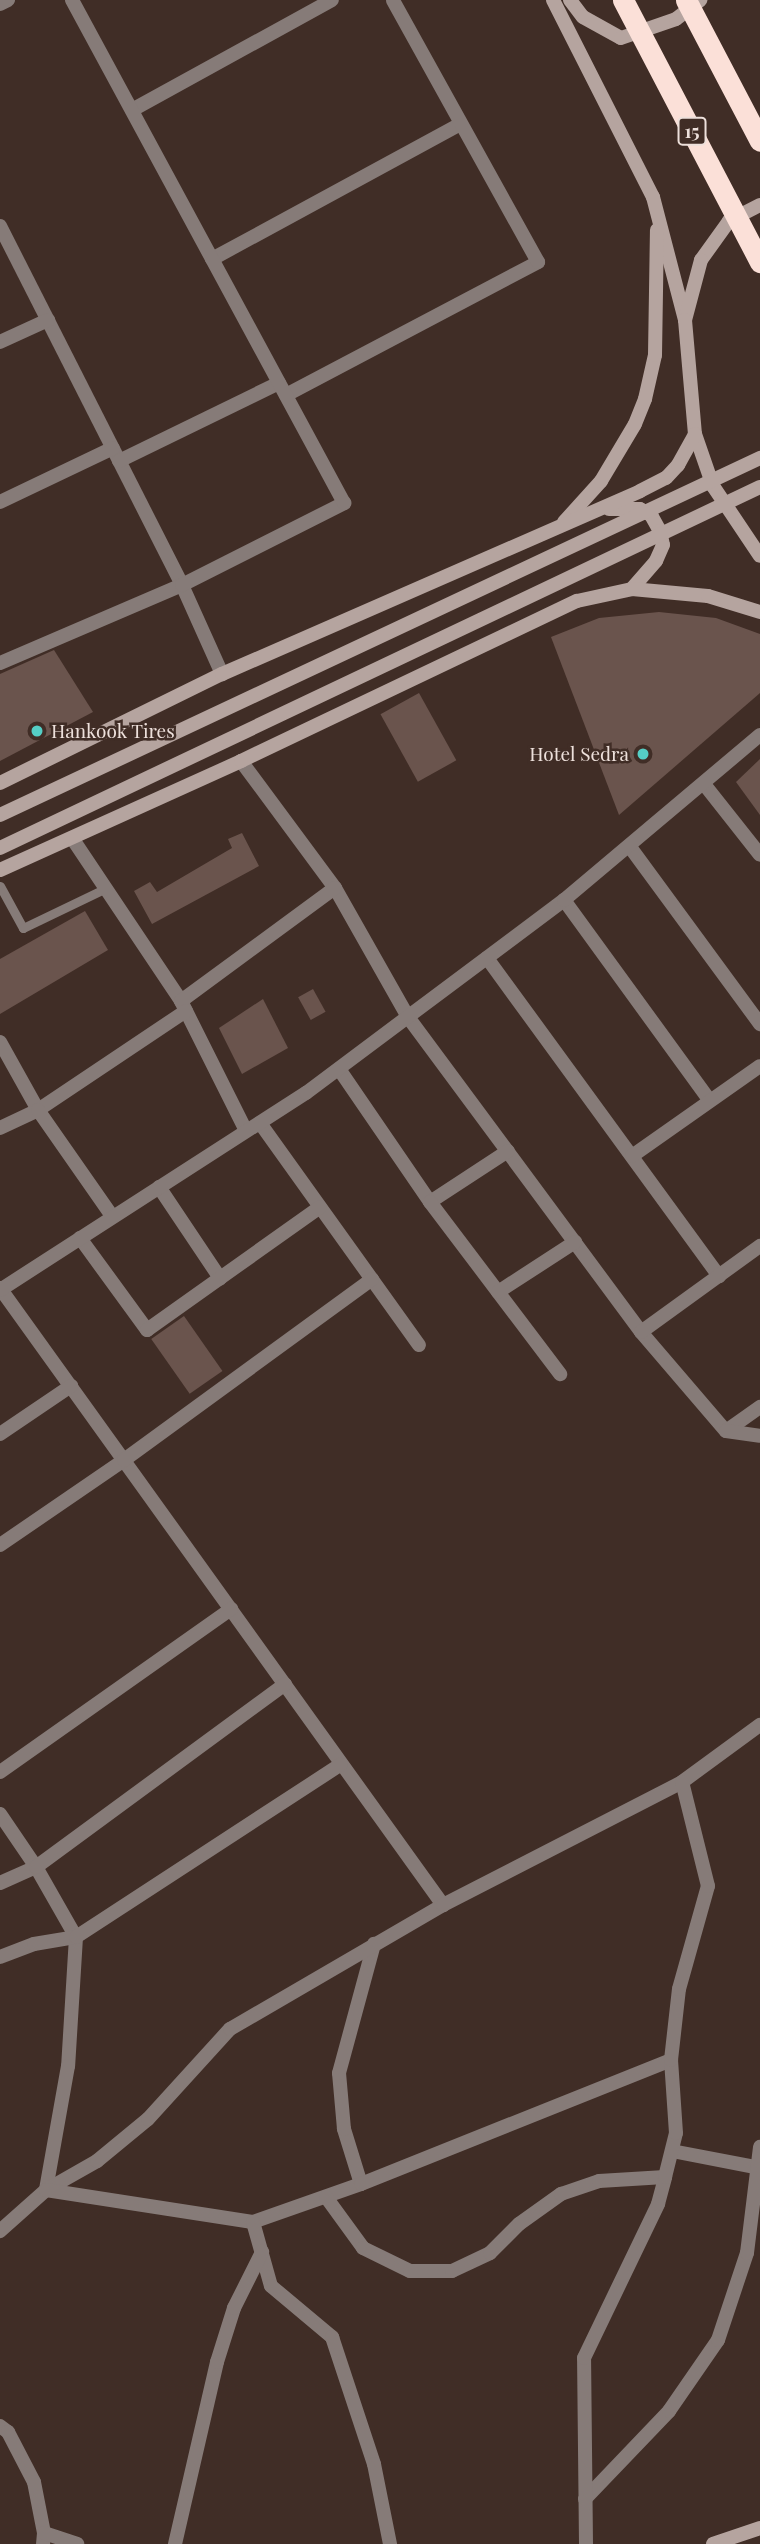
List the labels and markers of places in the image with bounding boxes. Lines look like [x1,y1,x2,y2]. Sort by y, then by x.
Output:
place label: Hankook Tires [51,720,175,742]
marker: Hankook Tires [29,723,45,739]
place label: Hotel Sedra [529,743,629,765]
marker: Hotel Sedra [635,746,651,762]

